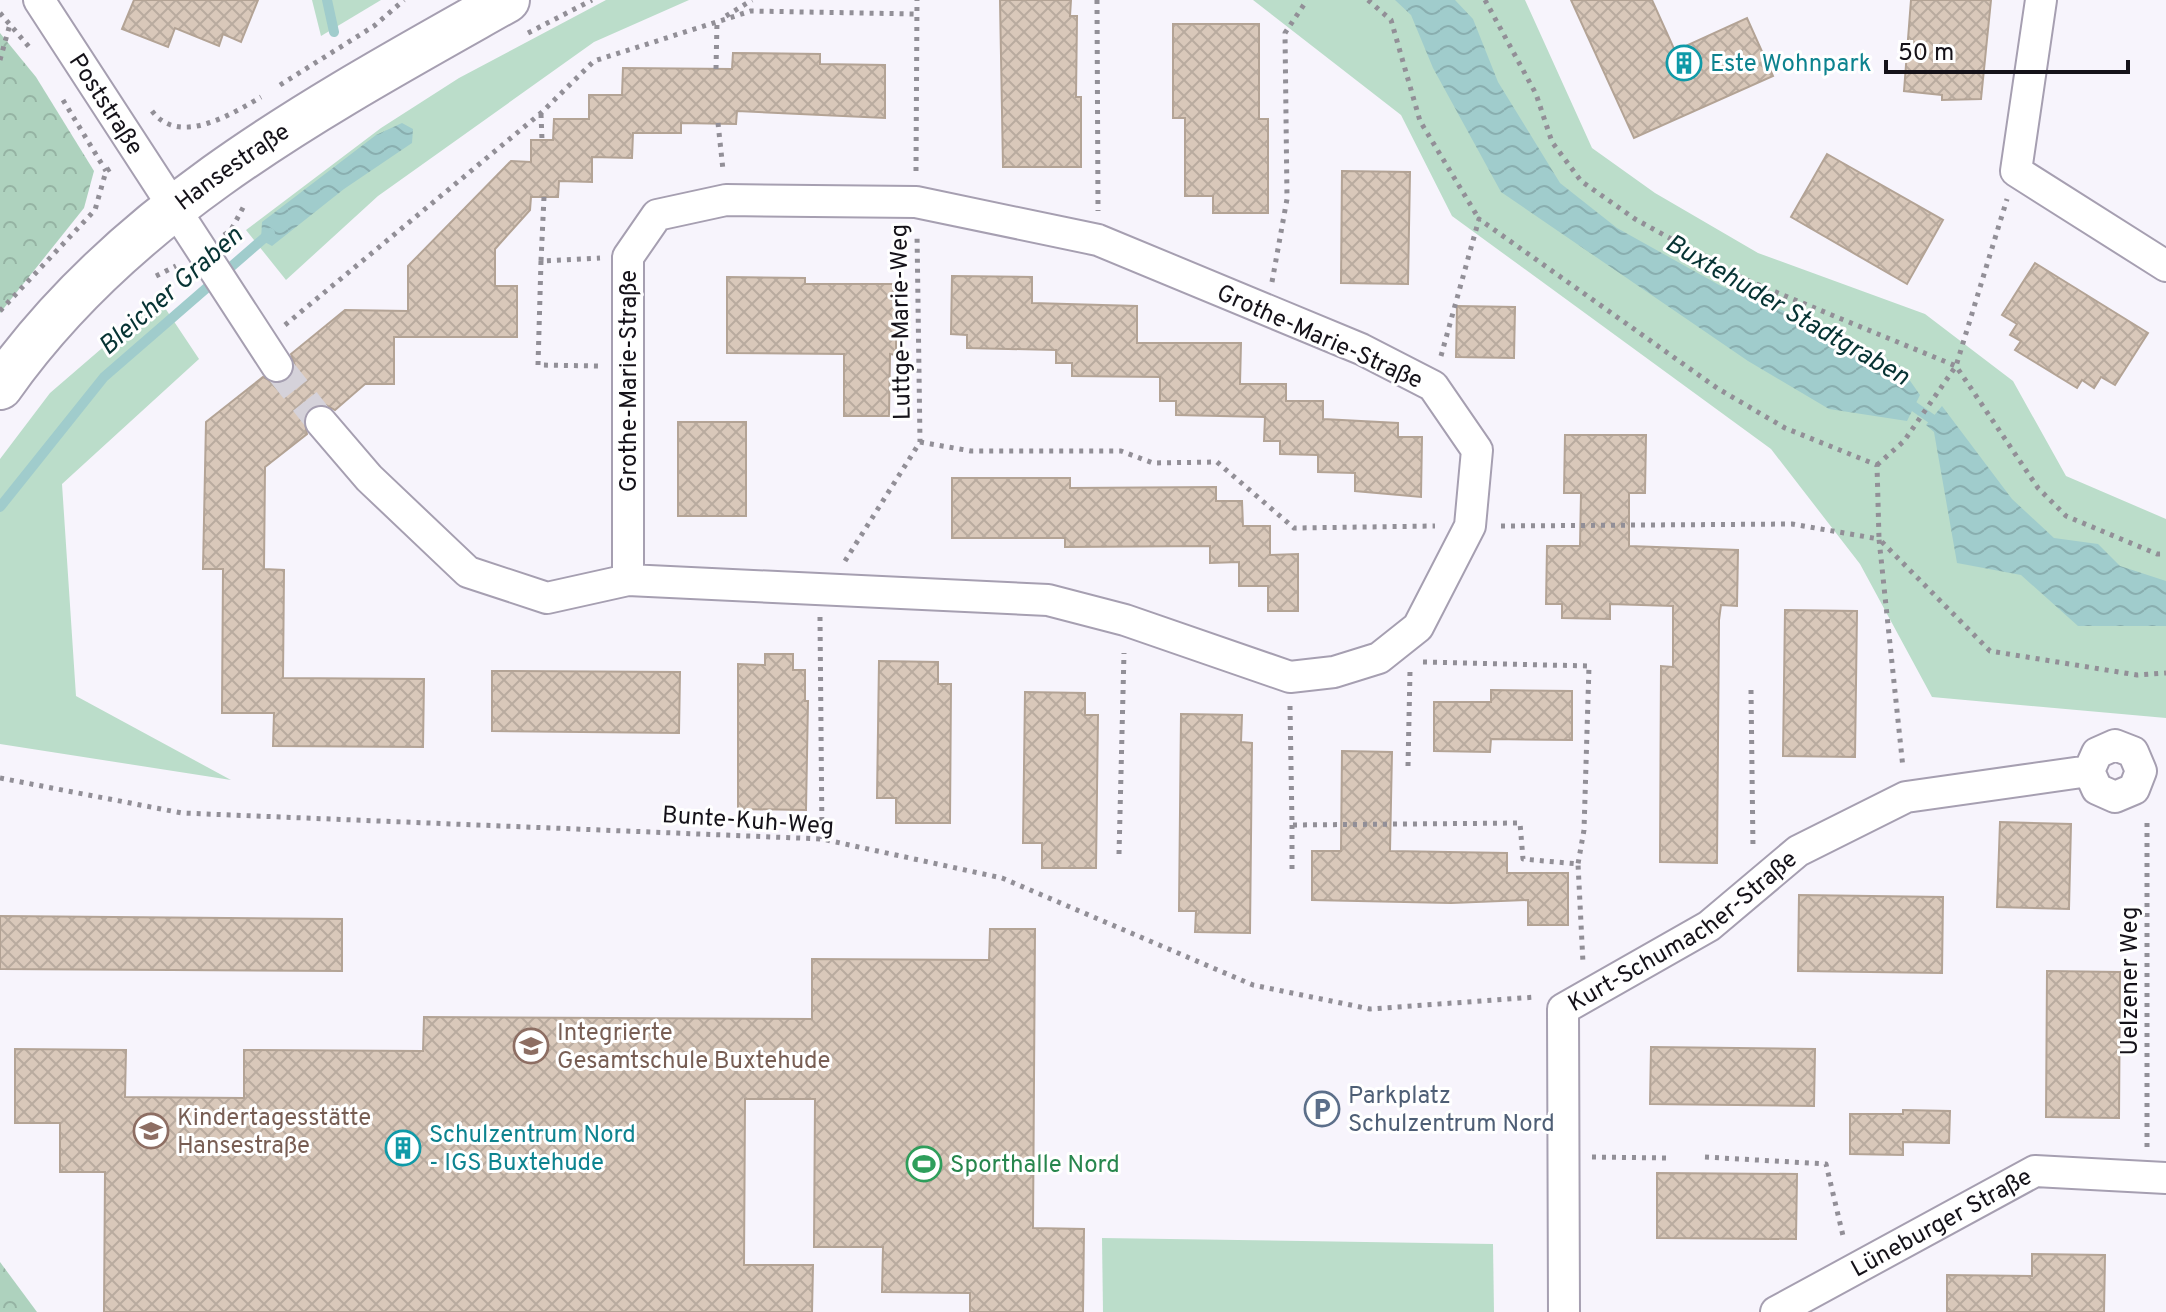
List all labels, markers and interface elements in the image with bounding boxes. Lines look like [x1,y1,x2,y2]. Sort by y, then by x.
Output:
scale bar [1886,24,2128,74]
text: 50 m [1898,39,1954,69]
building icon: Este Wohnpark [1665,44,1703,82]
street label: Poststraße [61,49,149,161]
place label: Este Wohnpark [1710,50,1871,80]
street label: Hansestraße [170,118,296,218]
water label: Bleicher Graben [93,220,251,364]
street label: Luttge-Marie-Weg [885,224,919,420]
water label: Buxtehuder Stadtgraben [1659,228,1915,395]
street label: Grothe-Marie-Straße [615,270,645,492]
street label: Grothe-Marie-Straße [1211,279,1427,397]
street label: Bunte-Kuh-Weg [661,801,835,843]
street label: Kurt-Schumacher-Straße [1563,845,1804,1020]
street label: Uelzener Weg [2116,907,2146,1055]
place label: Integrierte Gesamtschule Buxtehude [557,1019,830,1077]
school or university icon: Integrierte Gesamtschule Buxtehude [512,1027,550,1065]
place label: Parkplatz Schulzentrum Nord [1348,1082,1555,1140]
parking icon: Parkplatz Schulzentrum Nord [1303,1090,1341,1128]
place label: Kindertagesstätte Hansestraße [177,1104,371,1162]
school or university icon: Kindertagesstätte Hansestraße [132,1112,170,1150]
place label: Schulzentrum Nord - IGS Buxtehude [429,1121,636,1179]
building icon: Schulzentrum Nord - IGS Buxtehude [384,1129,422,1167]
sports icon: Sporthalle Nord [905,1145,943,1183]
place label: Sporthalle Nord [950,1151,1120,1181]
street label: Lüneburger Straße [1847,1163,2038,1285]

